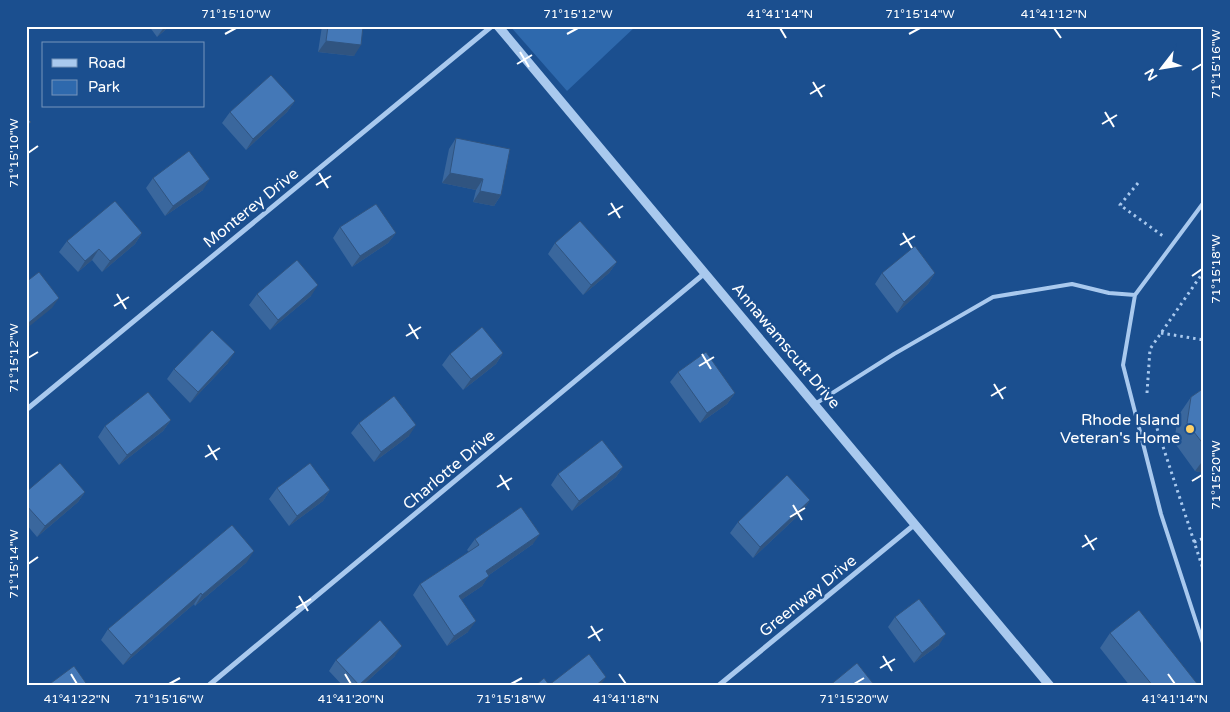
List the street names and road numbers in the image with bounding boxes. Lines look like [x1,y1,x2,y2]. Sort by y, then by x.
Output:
street label: Monterey Drive [199,164,303,252]
street label: Annawamscutt Drive [727,279,845,413]
street label: Charlotte Drive [399,426,499,514]
street label: Greenway Drive [755,551,861,641]

